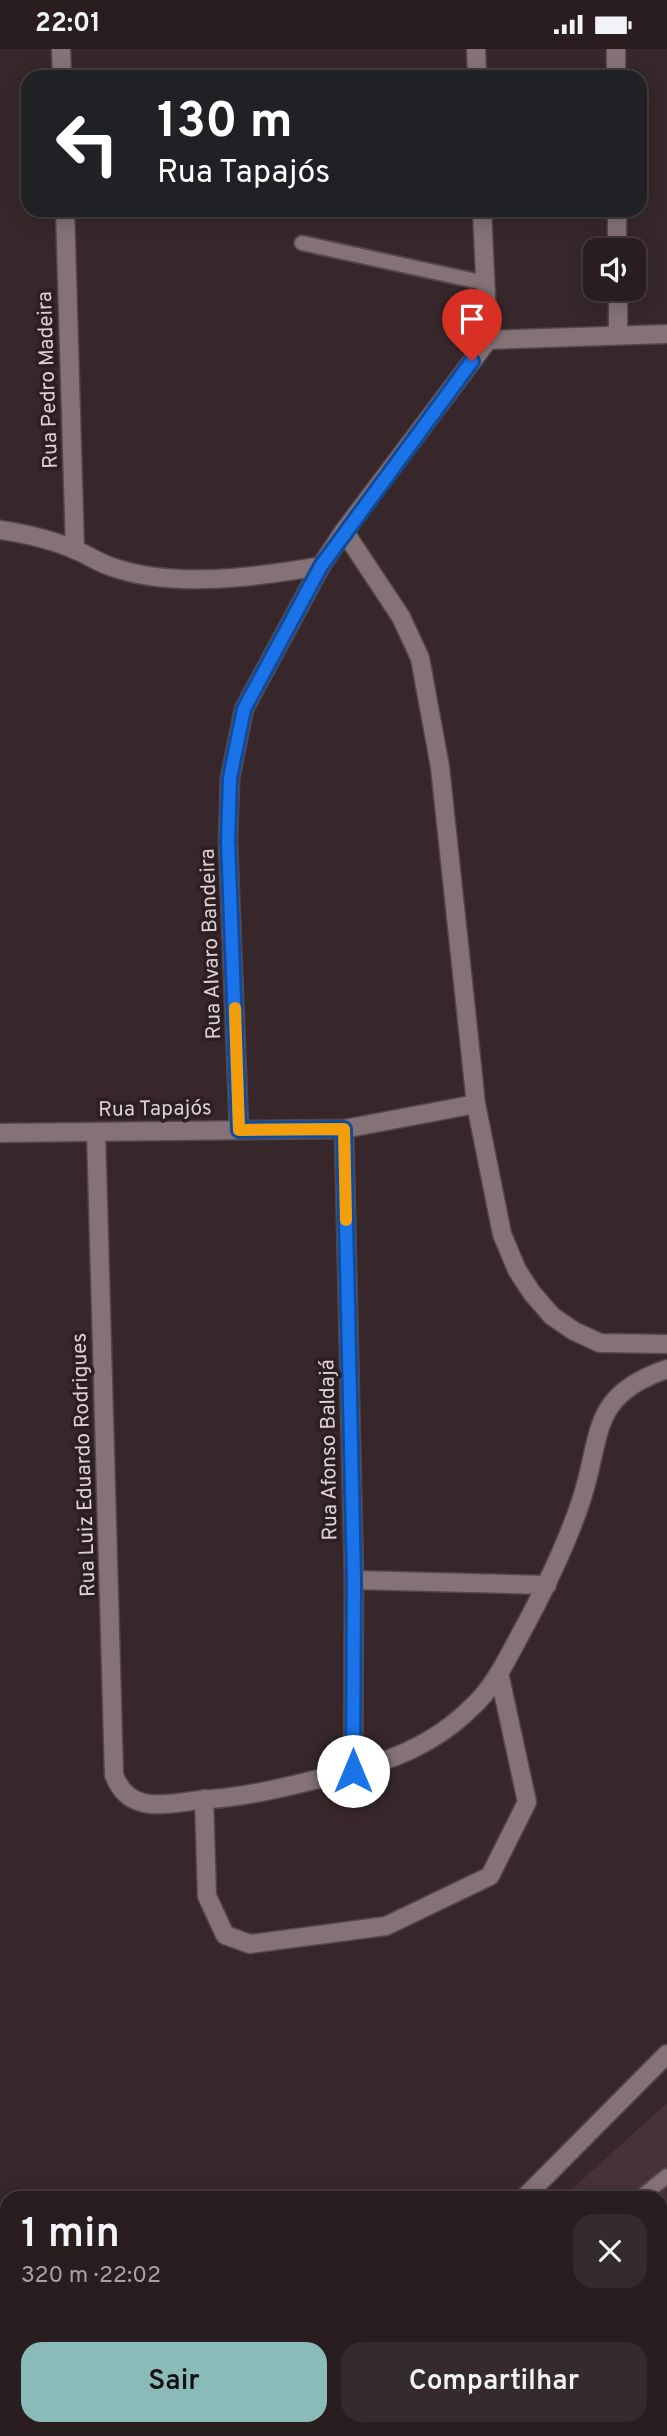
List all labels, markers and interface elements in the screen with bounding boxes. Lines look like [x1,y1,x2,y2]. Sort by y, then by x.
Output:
text: 22:01 [35,8,101,41]
text: 130 m [157,93,293,155]
icon: left [42,98,133,189]
text: Rua Tapajós [157,154,330,194]
map controls [583,238,646,301]
button: sound [583,238,646,301]
pin [442,289,502,361]
street label: Rua Pedro Madeira [32,291,65,469]
icon: arrive [453,300,491,338]
street label: Rua Alvaro Bandeira [195,848,228,1040]
street label: Rua Tapajós [98,1095,212,1124]
street label: Rua Luiz Eduardo Rodrigues [66,1332,103,1597]
street label: Rua Afonso Baldajá [314,1359,345,1541]
position arrow [316,1734,390,1808]
text: 1 min [21,2209,120,2262]
button: close [573,2214,647,2288]
text: 320 m · 22:02 [21,2262,161,2291]
button: Sair [21,2342,327,2422]
button: Compartilhar [341,2342,647,2422]

